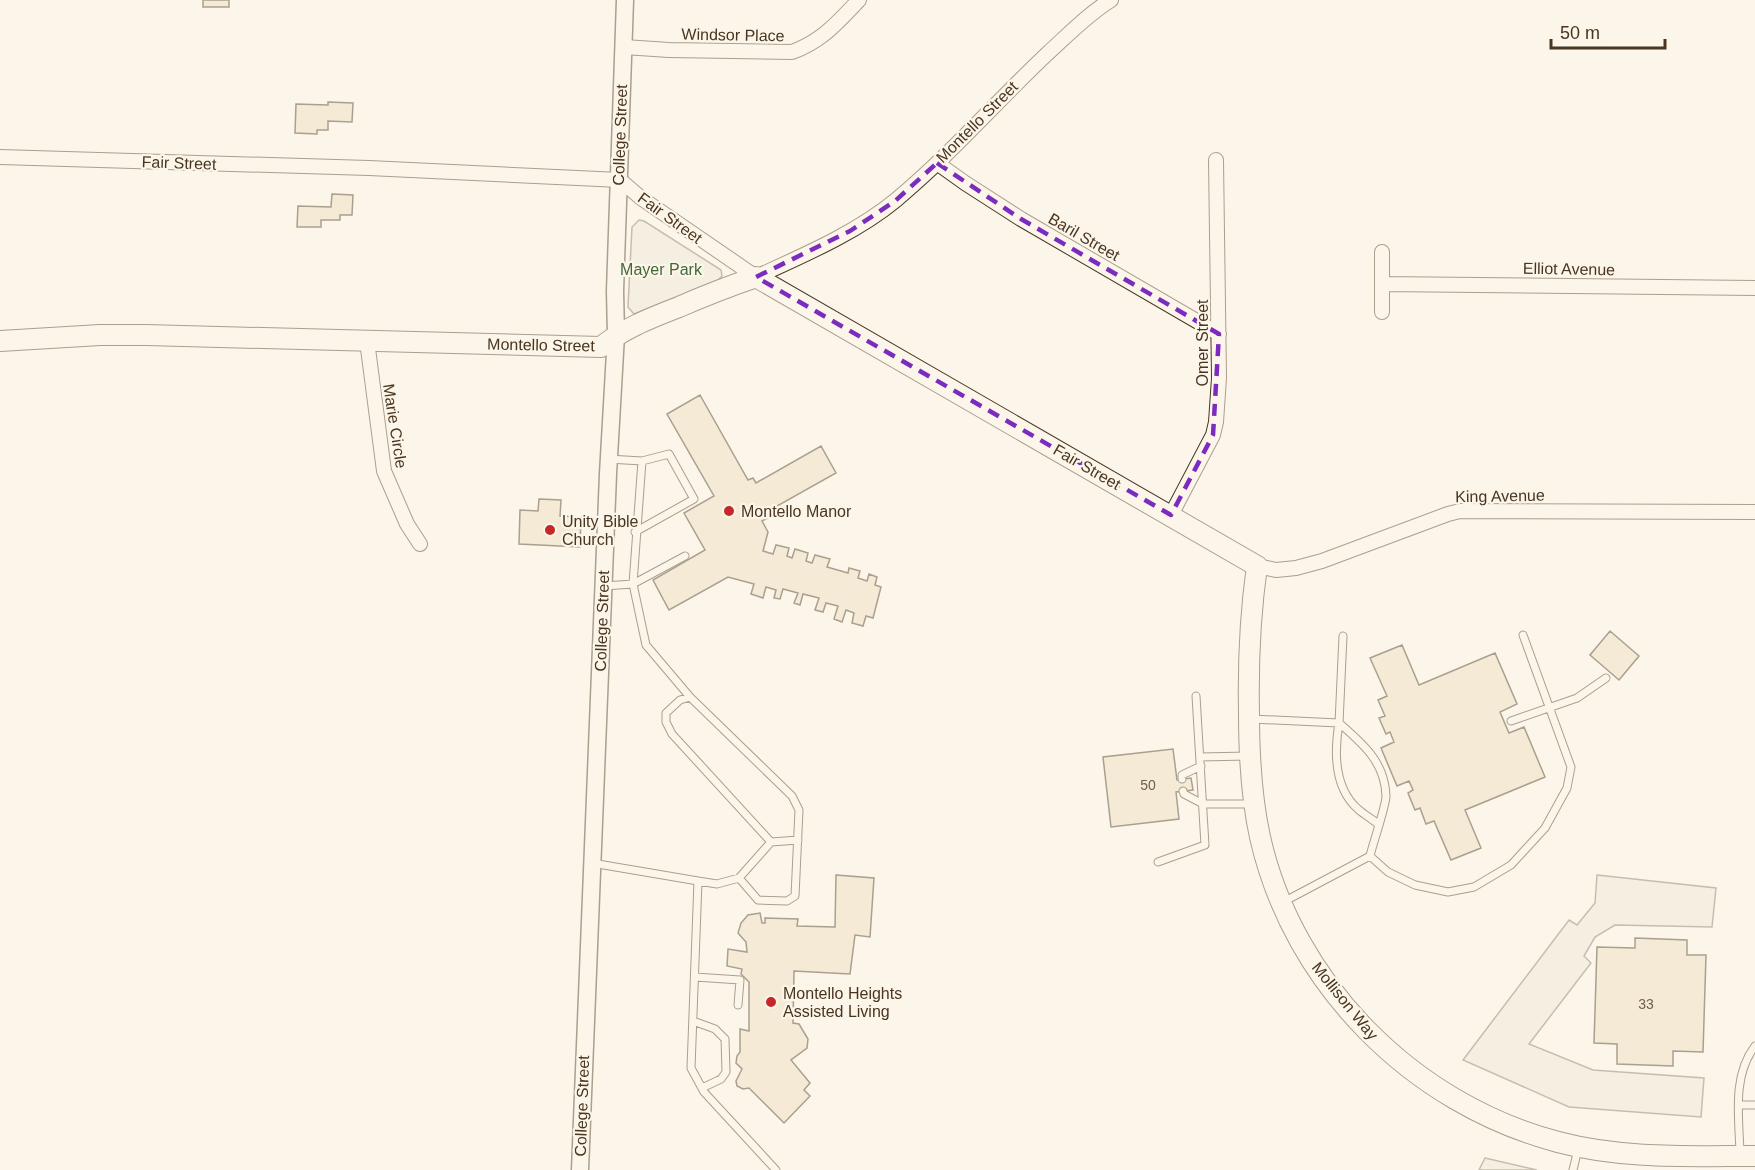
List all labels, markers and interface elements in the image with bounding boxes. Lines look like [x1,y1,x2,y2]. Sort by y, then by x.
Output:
scale bar [1551,12,1665,50]
text: 50 m [1560,23,1600,43]
street label: Windsor Place [681,26,785,44]
street label: Montello Street [933,78,1021,166]
street label: College Street [610,83,630,186]
street label: Fair Street [141,153,217,173]
street label: Fair Street [635,189,706,247]
street label: Baril Street [1045,210,1123,264]
street label: Elliot Avenue [1523,260,1615,278]
park label: Mayer Park [620,261,703,278]
street label: Omer Street [1194,299,1211,387]
street label: Montello Street [487,336,595,354]
street label: Marie Circle [380,383,410,470]
street label: Fair Street [1050,441,1124,493]
street label: King Avenue [1455,487,1545,505]
place label: Montello Manor [741,503,852,520]
marker: Montello Manor [722,504,736,518]
place label: Unity Bible Church [562,513,639,548]
marker: Unity Bible Church [543,523,557,537]
street label: College Street [592,569,612,672]
house number: 50 [1140,777,1156,793]
street label: Mollison Way [1309,959,1381,1043]
place label: Montello Heights Assisted Living [783,985,902,1020]
marker: Montello Heights Assisted Living [764,995,778,1009]
house number: 33 [1638,996,1654,1012]
street label: College Street [572,1054,592,1157]

